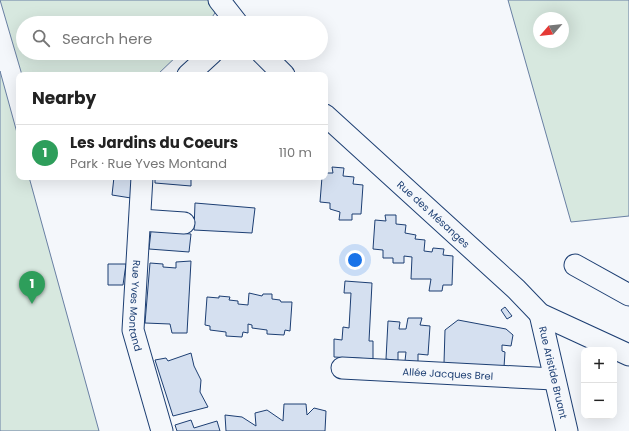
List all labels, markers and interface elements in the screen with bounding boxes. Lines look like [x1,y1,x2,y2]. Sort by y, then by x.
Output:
north arrow [533,12,569,48]
search box [16,16,328,60]
icon: search [30,27,52,49]
text: Search here [62,28,152,49]
text: Nearby [32,86,96,110]
text: Les Jardins du Coeurs [70,132,238,153]
text: 1 [43,143,47,162]
text: 110 m [279,143,312,162]
text: Park · Rue Yves Montand [70,154,227,173]
street label: Rue des Mésanges [394,177,473,251]
your location [345,250,365,270]
street label: Rue Yves Montand [125,259,146,353]
pin: 1 [19,271,45,304]
street label: Rue Aristide Bruant [535,325,571,421]
map controls [581,347,617,419]
button: + [581,347,617,383]
street label: Allée Jacques Brel [402,364,494,384]
button: − [581,383,617,419]

